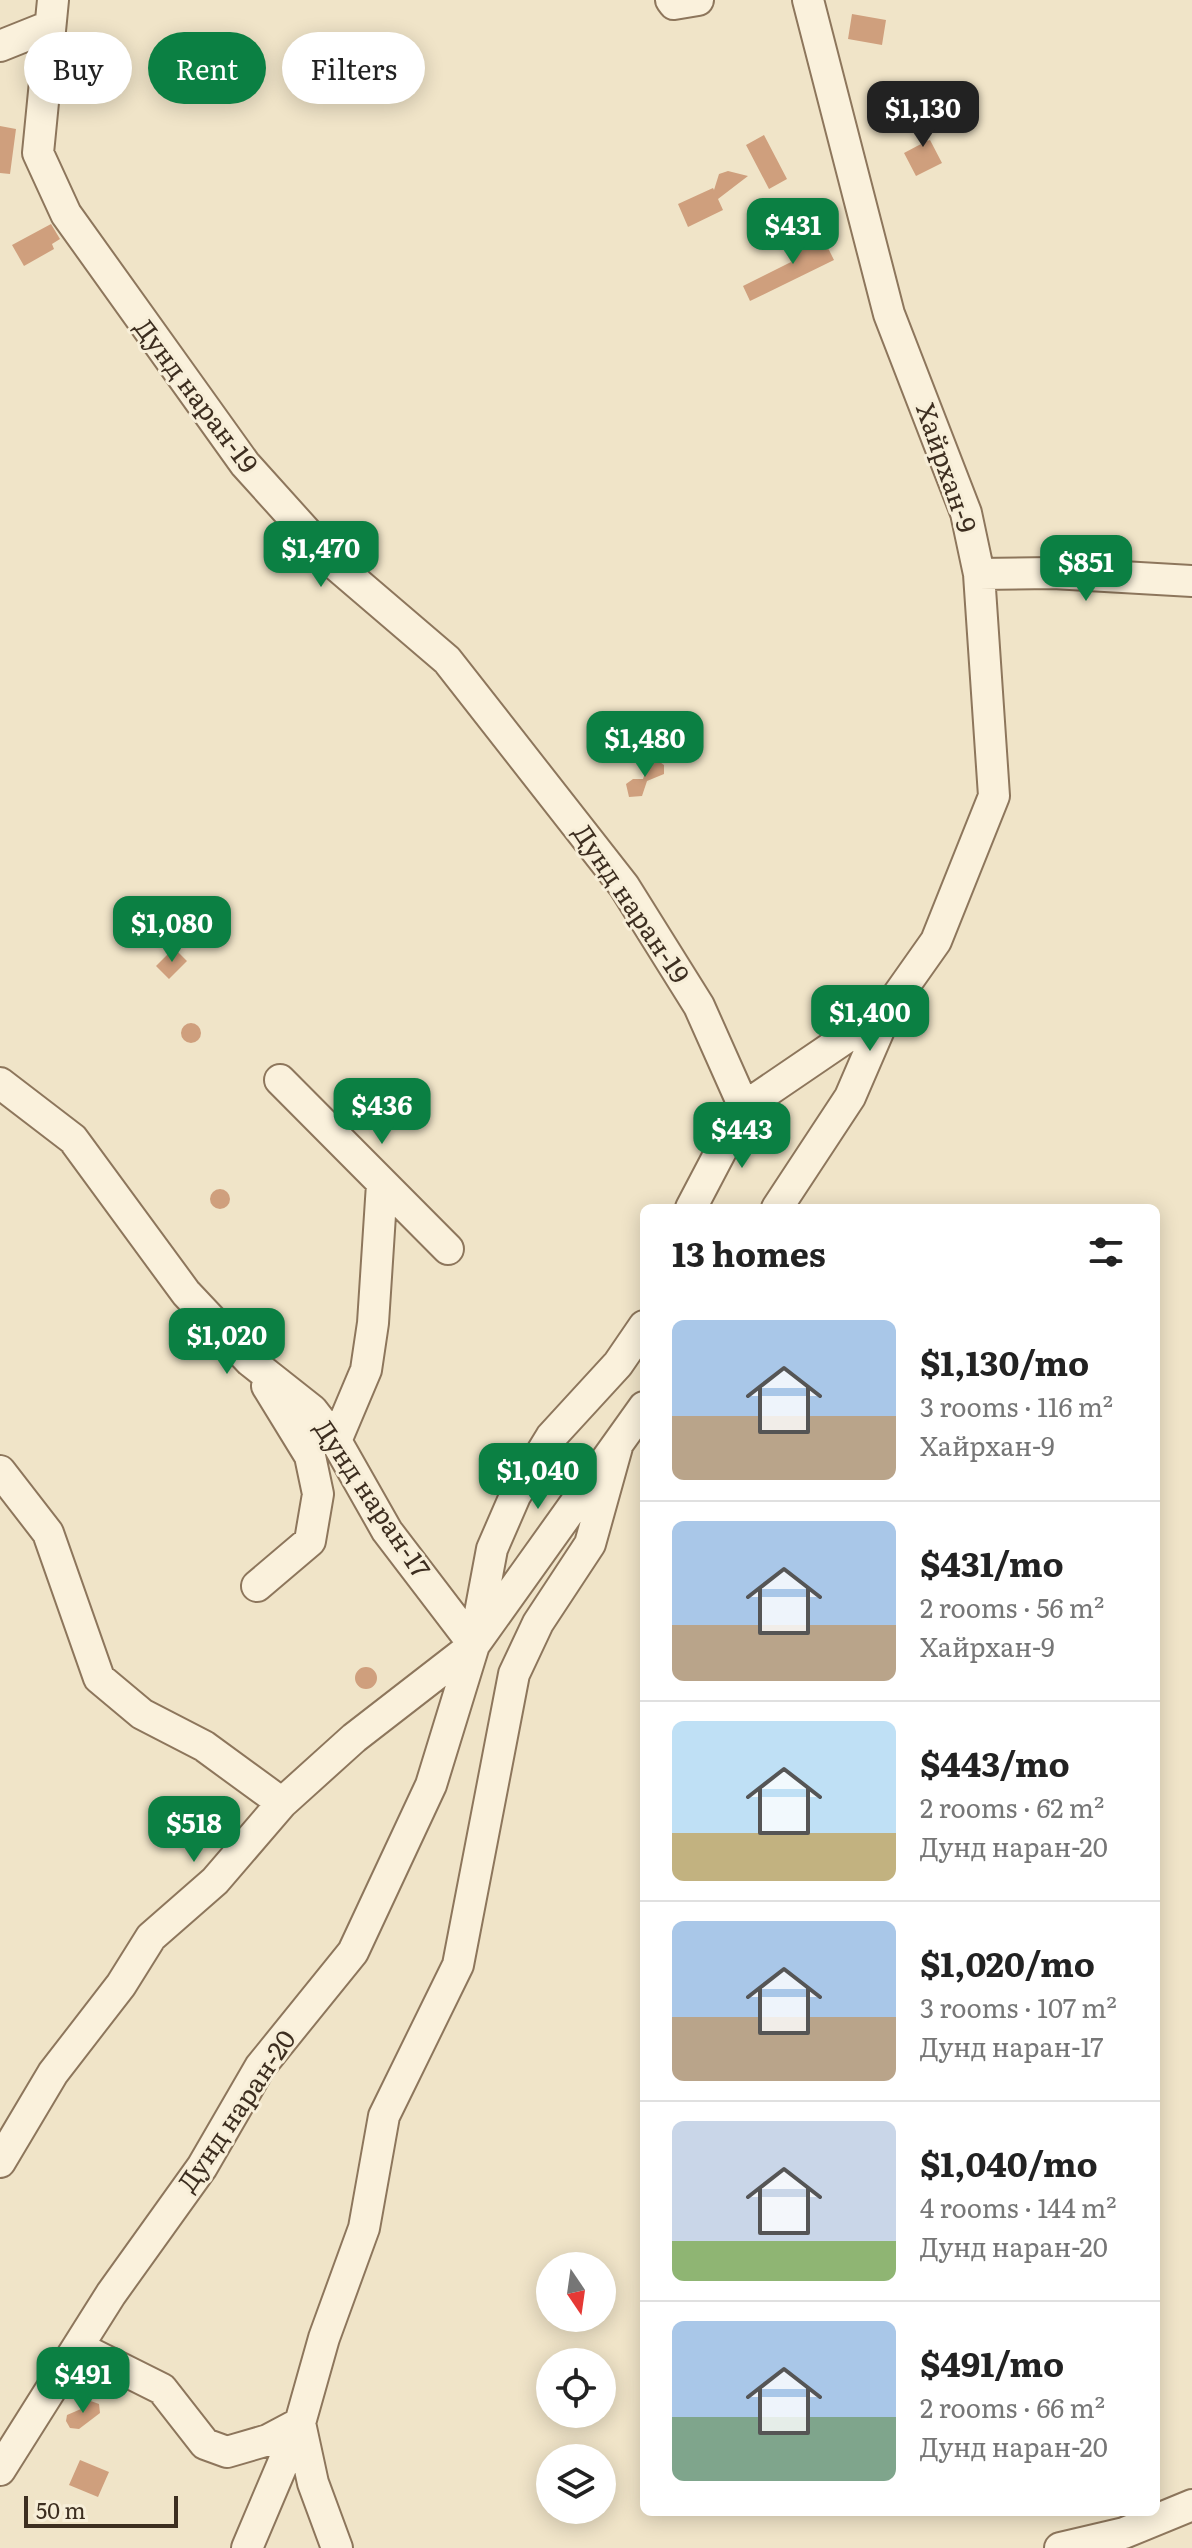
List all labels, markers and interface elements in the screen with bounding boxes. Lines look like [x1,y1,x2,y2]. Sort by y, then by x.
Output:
chip: Buy [24,32,132,104]
chip: Rent [148,32,266,104]
chip: Filters [282,32,425,104]
pin: $1,130 [858,81,988,149]
text: $1,130 [885,87,961,126]
pin: $431 [746,198,840,266]
text: $431 [765,204,821,243]
street label: Дунд наран-19 [127,309,269,480]
street label: Хайрхан-9 [908,397,989,537]
pin: $1,470 [256,521,386,589]
text: $1,470 [282,527,360,566]
pin: $851 [1039,535,1133,603]
text: $851 [1058,541,1114,580]
pin: $1,480 [580,711,710,779]
text: $1,480 [605,717,685,756]
street label: Дунд наран-19 [565,815,701,990]
pin: $1,080 [107,896,237,964]
text: $1,080 [131,902,213,941]
pin: $1,400 [805,985,935,1053]
text: $1,400 [829,991,911,1030]
pin: $436 [335,1078,429,1146]
text: $436 [352,1084,412,1123]
pin: $443 [695,1102,789,1170]
text: $443 [711,1108,773,1147]
text: 13 homes [672,1227,826,1277]
icon: filters [1084,1230,1128,1274]
pin: $1,020 [162,1308,292,1376]
text: $1,020 [187,1314,267,1353]
text: $1,130/mo [920,1336,1089,1386]
icon: home [736,1352,832,1448]
text: 3 rooms · 116 m² [920,1386,1113,1425]
street label: Дунд наран-17 [307,1411,442,1585]
text: Хайрхан-9 [920,1425,1055,1464]
pin: $1,040 [473,1443,603,1511]
text: $1,040 [497,1449,579,1488]
text: $431/mo [920,1537,1064,1587]
icon: home [736,1553,832,1649]
text: 2 rooms · 56 m² [920,1587,1104,1626]
text: Хайрхан-9 [920,1626,1055,1665]
text: $443/mo [920,1737,1070,1787]
icon: home [736,1753,832,1849]
text: 2 rooms · 62 m² [920,1787,1104,1826]
pin: $518 [147,1796,241,1864]
text: $518 [166,1802,222,1841]
text: Дунд наран-20 [920,1826,1108,1865]
text: $1,020/mo [920,1937,1095,1987]
icon: home [736,1953,832,2049]
text: 3 rooms · 107 m² [920,1987,1117,2026]
street label: Дунд наран-20 [166,2021,304,2198]
text: Дунд наран-17 [920,2026,1104,2065]
text: $1,040/mo [920,2137,1098,2187]
icon: home [736,2153,832,2249]
text: 4 rooms · 144 m² [920,2187,1116,2226]
text: Дунд наран-20 [920,2226,1108,2265]
north arrow [536,2252,616,2332]
map controls [536,2252,616,2524]
text: $491/mo [920,2337,1064,2387]
pin: $491 [36,2347,130,2415]
button: locate [536,2348,616,2428]
text: $491 [55,2353,111,2392]
icon: home [736,2353,832,2449]
text: 2 rooms · 66 m² [920,2387,1105,2426]
text: Дунд наран-20 [920,2426,1108,2465]
button: layers [536,2444,616,2524]
scale bar [24,2492,178,2528]
text: 50 m [36,2493,86,2526]

